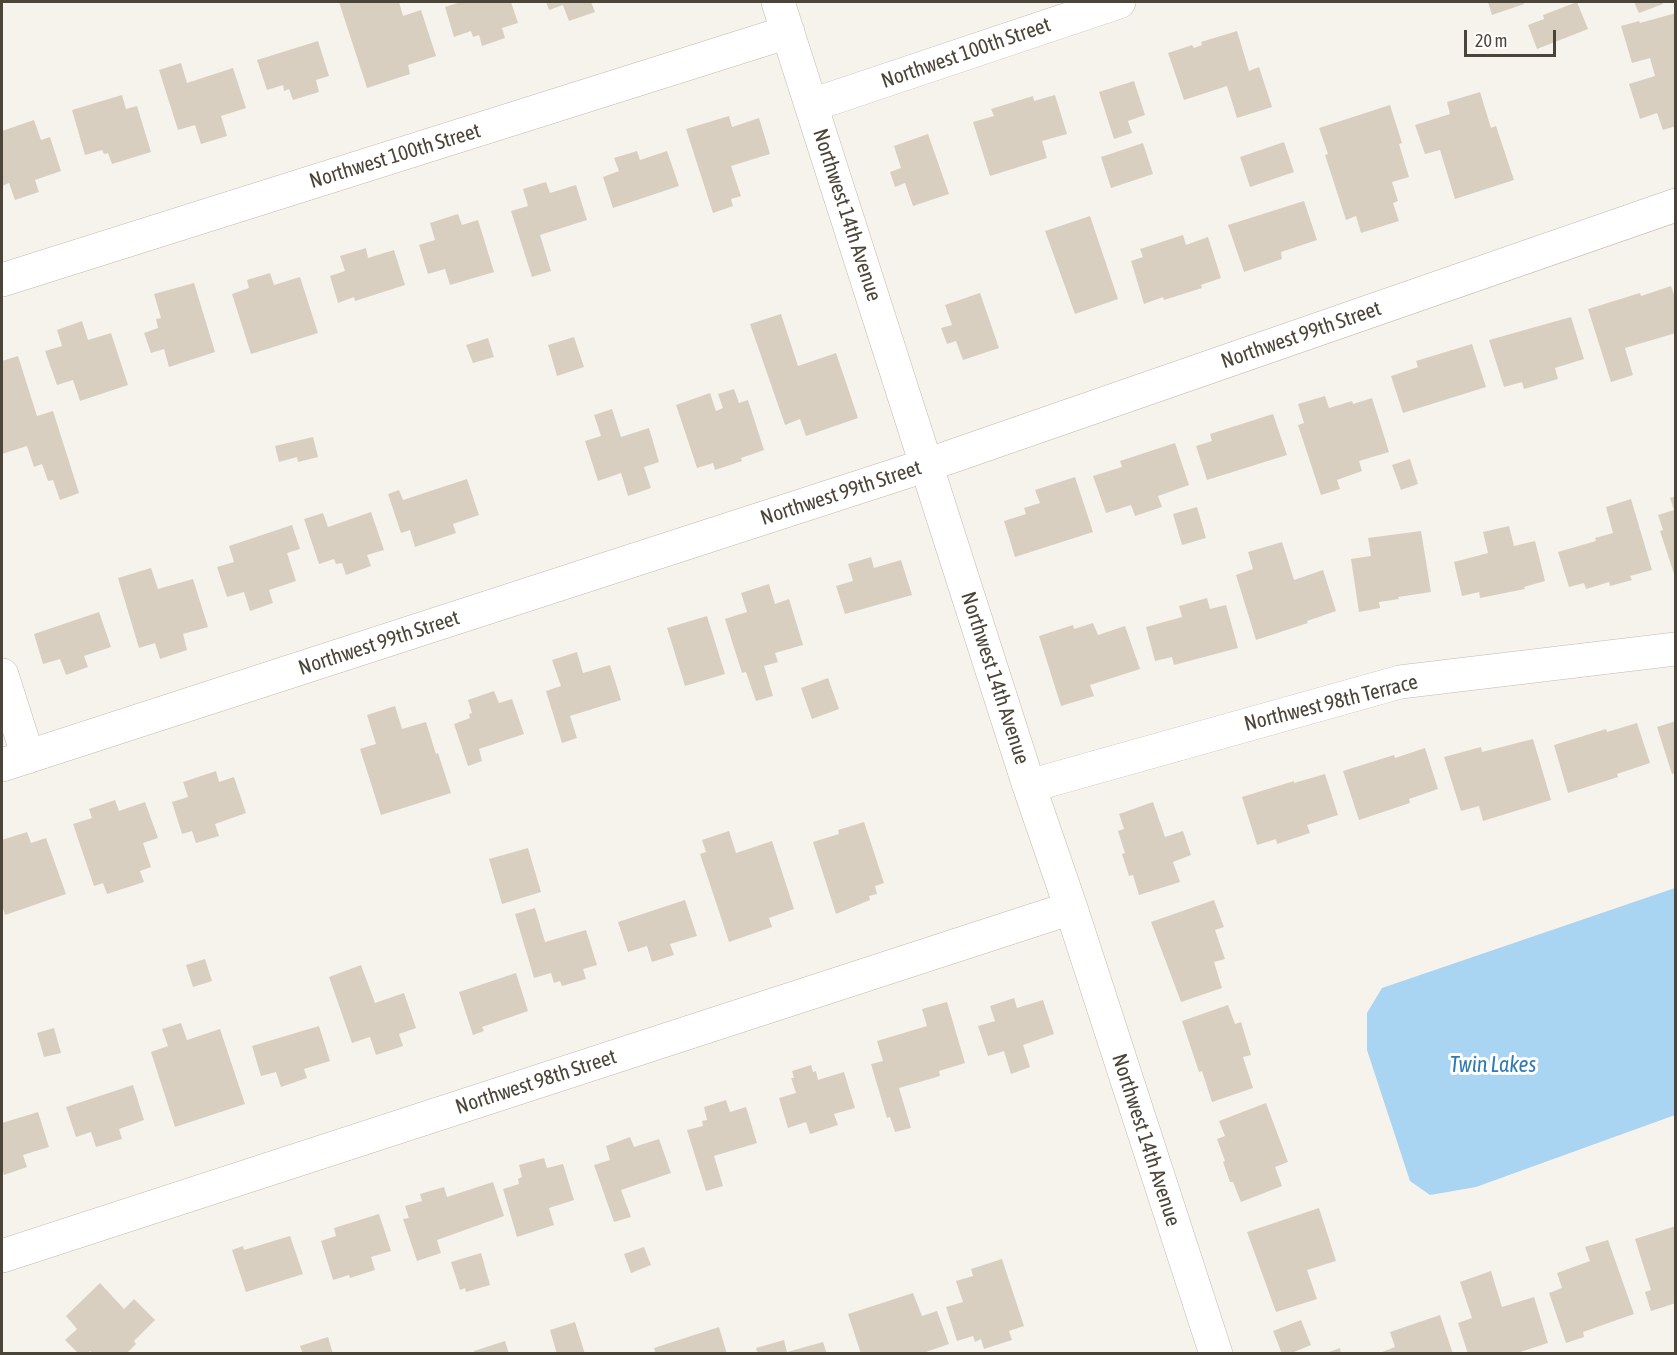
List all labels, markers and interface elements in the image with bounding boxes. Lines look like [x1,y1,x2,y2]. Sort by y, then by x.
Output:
street label: Northwest 100th Street [878,12,1054,94]
scale bar [1467,18,1558,56]
text: 20 m [1475,30,1507,51]
street label: Northwest 100th Street [306,118,484,194]
street label: Northwest 14th Avenue [807,126,887,304]
street label: Northwest 99th Street [1218,296,1384,374]
street label: Northwest 99th Street [757,455,925,531]
street label: Northwest 14th Avenue [955,589,1035,767]
street label: Northwest 99th Street [295,605,463,681]
street label: Northwest 98th Terrace [1242,669,1420,737]
street label: Northwest 98th Street [452,1044,620,1120]
street label: Northwest 14th Avenue [1106,1051,1186,1229]
water label: Twin Lakes [1450,1052,1536,1078]

